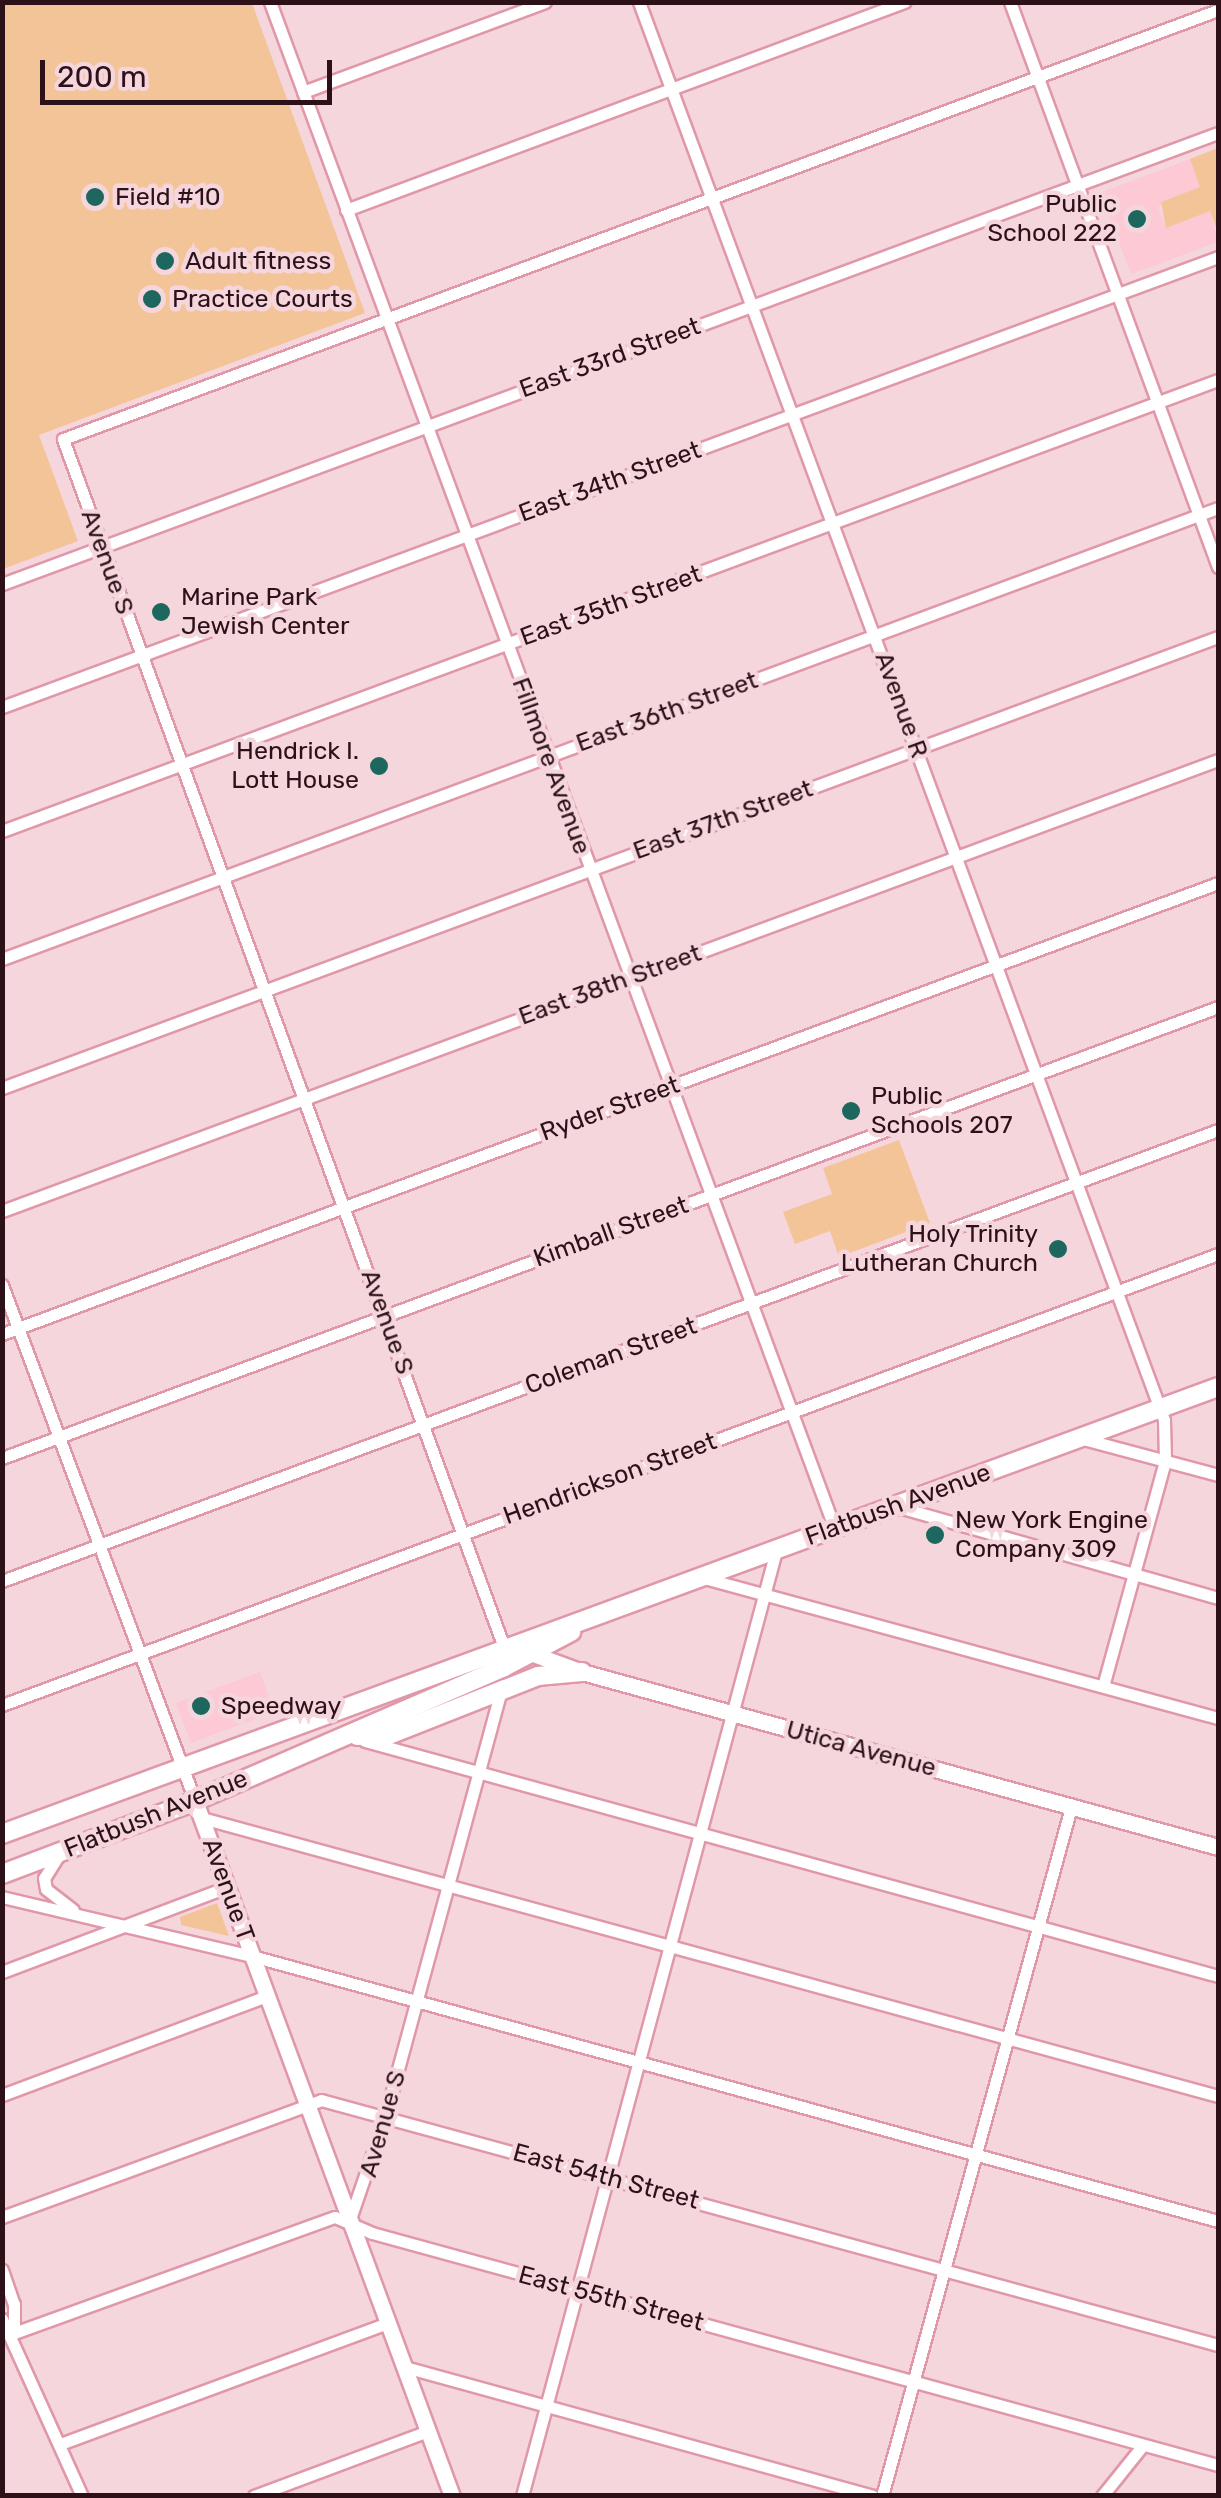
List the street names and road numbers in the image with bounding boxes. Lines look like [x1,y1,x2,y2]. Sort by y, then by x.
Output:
street label: East 33rd Street [516,311,704,405]
street label: East 34th Street [515,435,705,529]
street label: Avenue S [74,506,140,618]
street label: East 35th Street [516,559,706,653]
street label: Avenue R [868,648,934,762]
street label: East 36th Street [572,665,762,759]
street label: Fillmore Avenue [505,673,597,859]
street label: East 37th Street [629,774,817,866]
street label: East 38th Street [515,938,705,1032]
street label: Ryder Street [536,1070,684,1148]
street label: Kimball Street [530,1190,692,1274]
street label: Avenue S [354,1266,420,1378]
street label: Coleman Street [521,1311,701,1401]
street label: Hendrickson Street [499,1427,721,1531]
street label: Flatbush Avenue [801,1457,995,1553]
street label: Utica Avenue [782,1714,940,1784]
street label: Flatbush Avenue [60,1763,252,1865]
street label: Avenue T [195,1834,261,1946]
street label: Avenue S [354,2067,412,2181]
street label: East 54th Street [510,2138,702,2216]
street label: East 55th Street [515,2260,707,2338]

